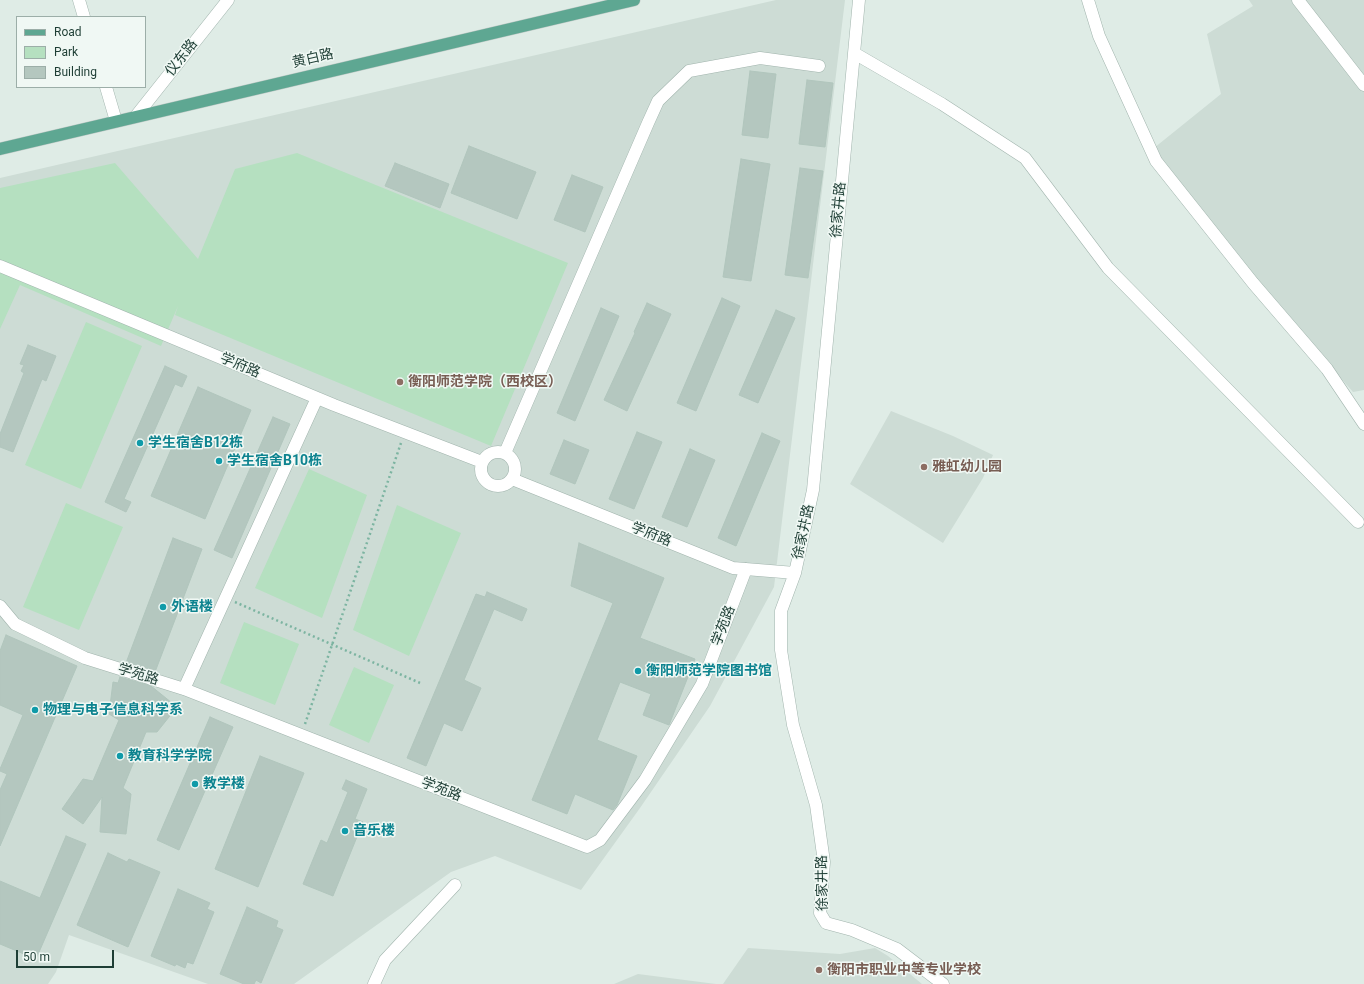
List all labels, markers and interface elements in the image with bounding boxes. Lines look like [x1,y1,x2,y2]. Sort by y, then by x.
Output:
legend [16,16,146,88]
text: Road [54,25,82,39]
street label: 仪东路 [162,36,202,80]
text: Park [54,45,78,59]
street label: 黄白路 [291,46,335,72]
text: Building [54,65,97,79]
street label: 徐家井路 [828,181,850,239]
street label: 学府路 [217,350,263,382]
place label: 衡阳师范学院（西校区） [408,374,562,390]
marker: 衡阳师范学院（西校区） [395,377,405,387]
place label: 学生宿舍B12栋 [148,435,243,451]
marker: 学生宿舍B12栋 [135,438,145,448]
place label: 学生宿舍B10栋 [227,453,322,469]
marker: 学生宿舍B10栋 [214,456,224,466]
place label: 雅虹幼儿园 [932,459,1002,475]
marker: 雅虹幼儿园 [919,462,929,472]
street label: 徐家井路 [790,503,818,561]
street label: 学府路 [628,519,674,551]
place label: 外语楼 [171,599,213,615]
marker: 外语楼 [158,602,168,612]
street label: 学苑路 [709,603,739,649]
street label: 学苑路 [115,661,161,689]
place label: 衡阳师范学院图书馆 [646,663,772,679]
marker: 衡阳师范学院图书馆 [633,666,643,676]
place label: 物理与电子信息科学系 [43,702,183,718]
marker: 物理与电子信息科学系 [30,705,40,715]
place label: 教育科学学院 [128,748,212,764]
marker: 教育科学学院 [115,751,125,761]
street label: 学苑路 [418,775,464,805]
place label: 教学楼 [203,776,245,792]
marker: 教学楼 [190,779,200,789]
place label: 音乐楼 [353,823,395,839]
marker: 音乐楼 [340,826,350,836]
street label: 徐家井路 [814,855,832,911]
scale bar [18,942,116,968]
text: 50 m [23,950,50,964]
place label: 衡阳市职业中等专业学校 [827,962,981,978]
marker: 衡阳市职业中等专业学校 [814,965,824,975]

